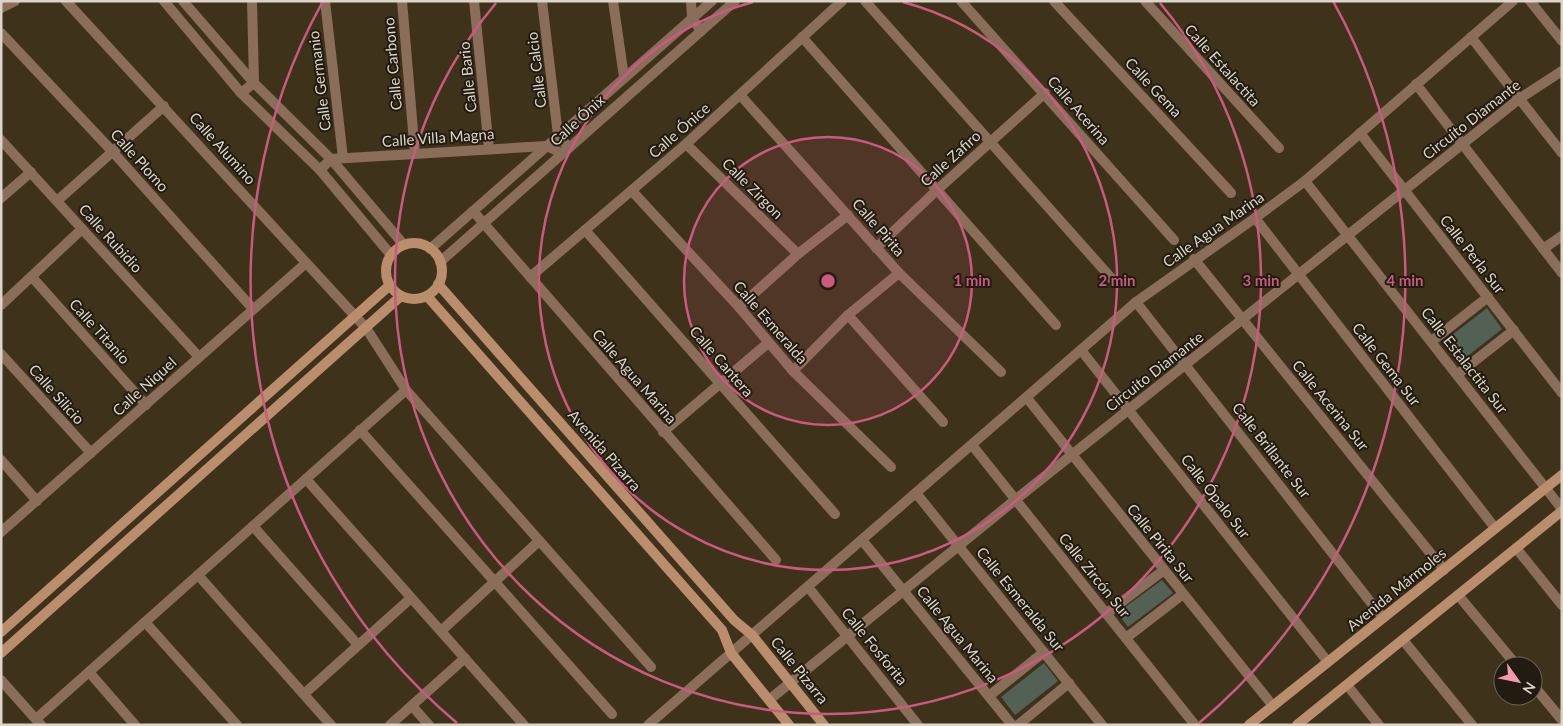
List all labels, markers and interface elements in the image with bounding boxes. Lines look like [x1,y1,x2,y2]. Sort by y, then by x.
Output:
street label: Calle Carbono [379,17,405,111]
street label: Calle Estalactita [1181,20,1265,110]
street label: Calle Germanio [304,30,334,132]
street label: Calle Calcio [522,31,550,109]
street label: Calle Bario [454,41,480,113]
street label: Calle Gema [1122,53,1186,121]
street label: Calle Acerina [1044,72,1114,148]
street label: Circuito Diamante [1418,75,1524,163]
street label: Calle Ónix [546,90,609,149]
street label: Calle Ónice [645,99,713,161]
street label: Calle Alumino [186,108,260,188]
street label: Calle Villa Magna [381,124,495,150]
street label: Calle Plomo [107,125,173,195]
street label: Calle Zafiro [916,126,984,190]
street label: Calle Zirgon [719,154,787,222]
street label: Calle Agua Marina [1159,187,1267,271]
street label: Calle Pirita [849,194,909,260]
street label: Calle Rubidio [75,200,147,276]
street label: Calle Perla Sur [1437,211,1510,297]
text: 1 min [953,271,991,289]
text: 2 min [1098,271,1136,289]
text: 3 min [1242,271,1280,289]
text: 4 min [1386,271,1424,289]
centre of rings [819,272,837,290]
street label: Calle Esmeralda [730,277,812,367]
street label: Calle Titanio [66,295,134,367]
street label: Calle Estalactita Sur [1418,303,1512,417]
street label: Calle Gema Sur [1349,319,1425,410]
street label: Calle Cantera [686,322,758,400]
street label: Calle Agua Marina [589,325,681,427]
street label: Circuito Diamante [1101,327,1207,415]
street label: Calle Niquel [108,353,180,419]
street label: Calle Acerina Sur [1289,356,1373,454]
street label: Calle Silicio [25,360,89,428]
street label: Calle Brillante Sur [1229,399,1315,502]
street label: Avenida Pizarra [565,406,645,494]
street label: Calle Ópalo Sur [1178,450,1255,542]
street label: Calle Pirita Sur [1124,500,1199,587]
street label: Calle Zircón Sur [1055,529,1135,621]
street label: Calle Esmeralda Sur [973,543,1069,655]
street label: Avenida Mármoles [1343,544,1449,634]
street label: Calle Agua Marina [913,582,1003,686]
street label: Calle Fosforita [838,604,912,688]
street label: Calle Pizarra [767,633,833,707]
north arrow [1493,656,1543,706]
text: N [1519,679,1539,698]

